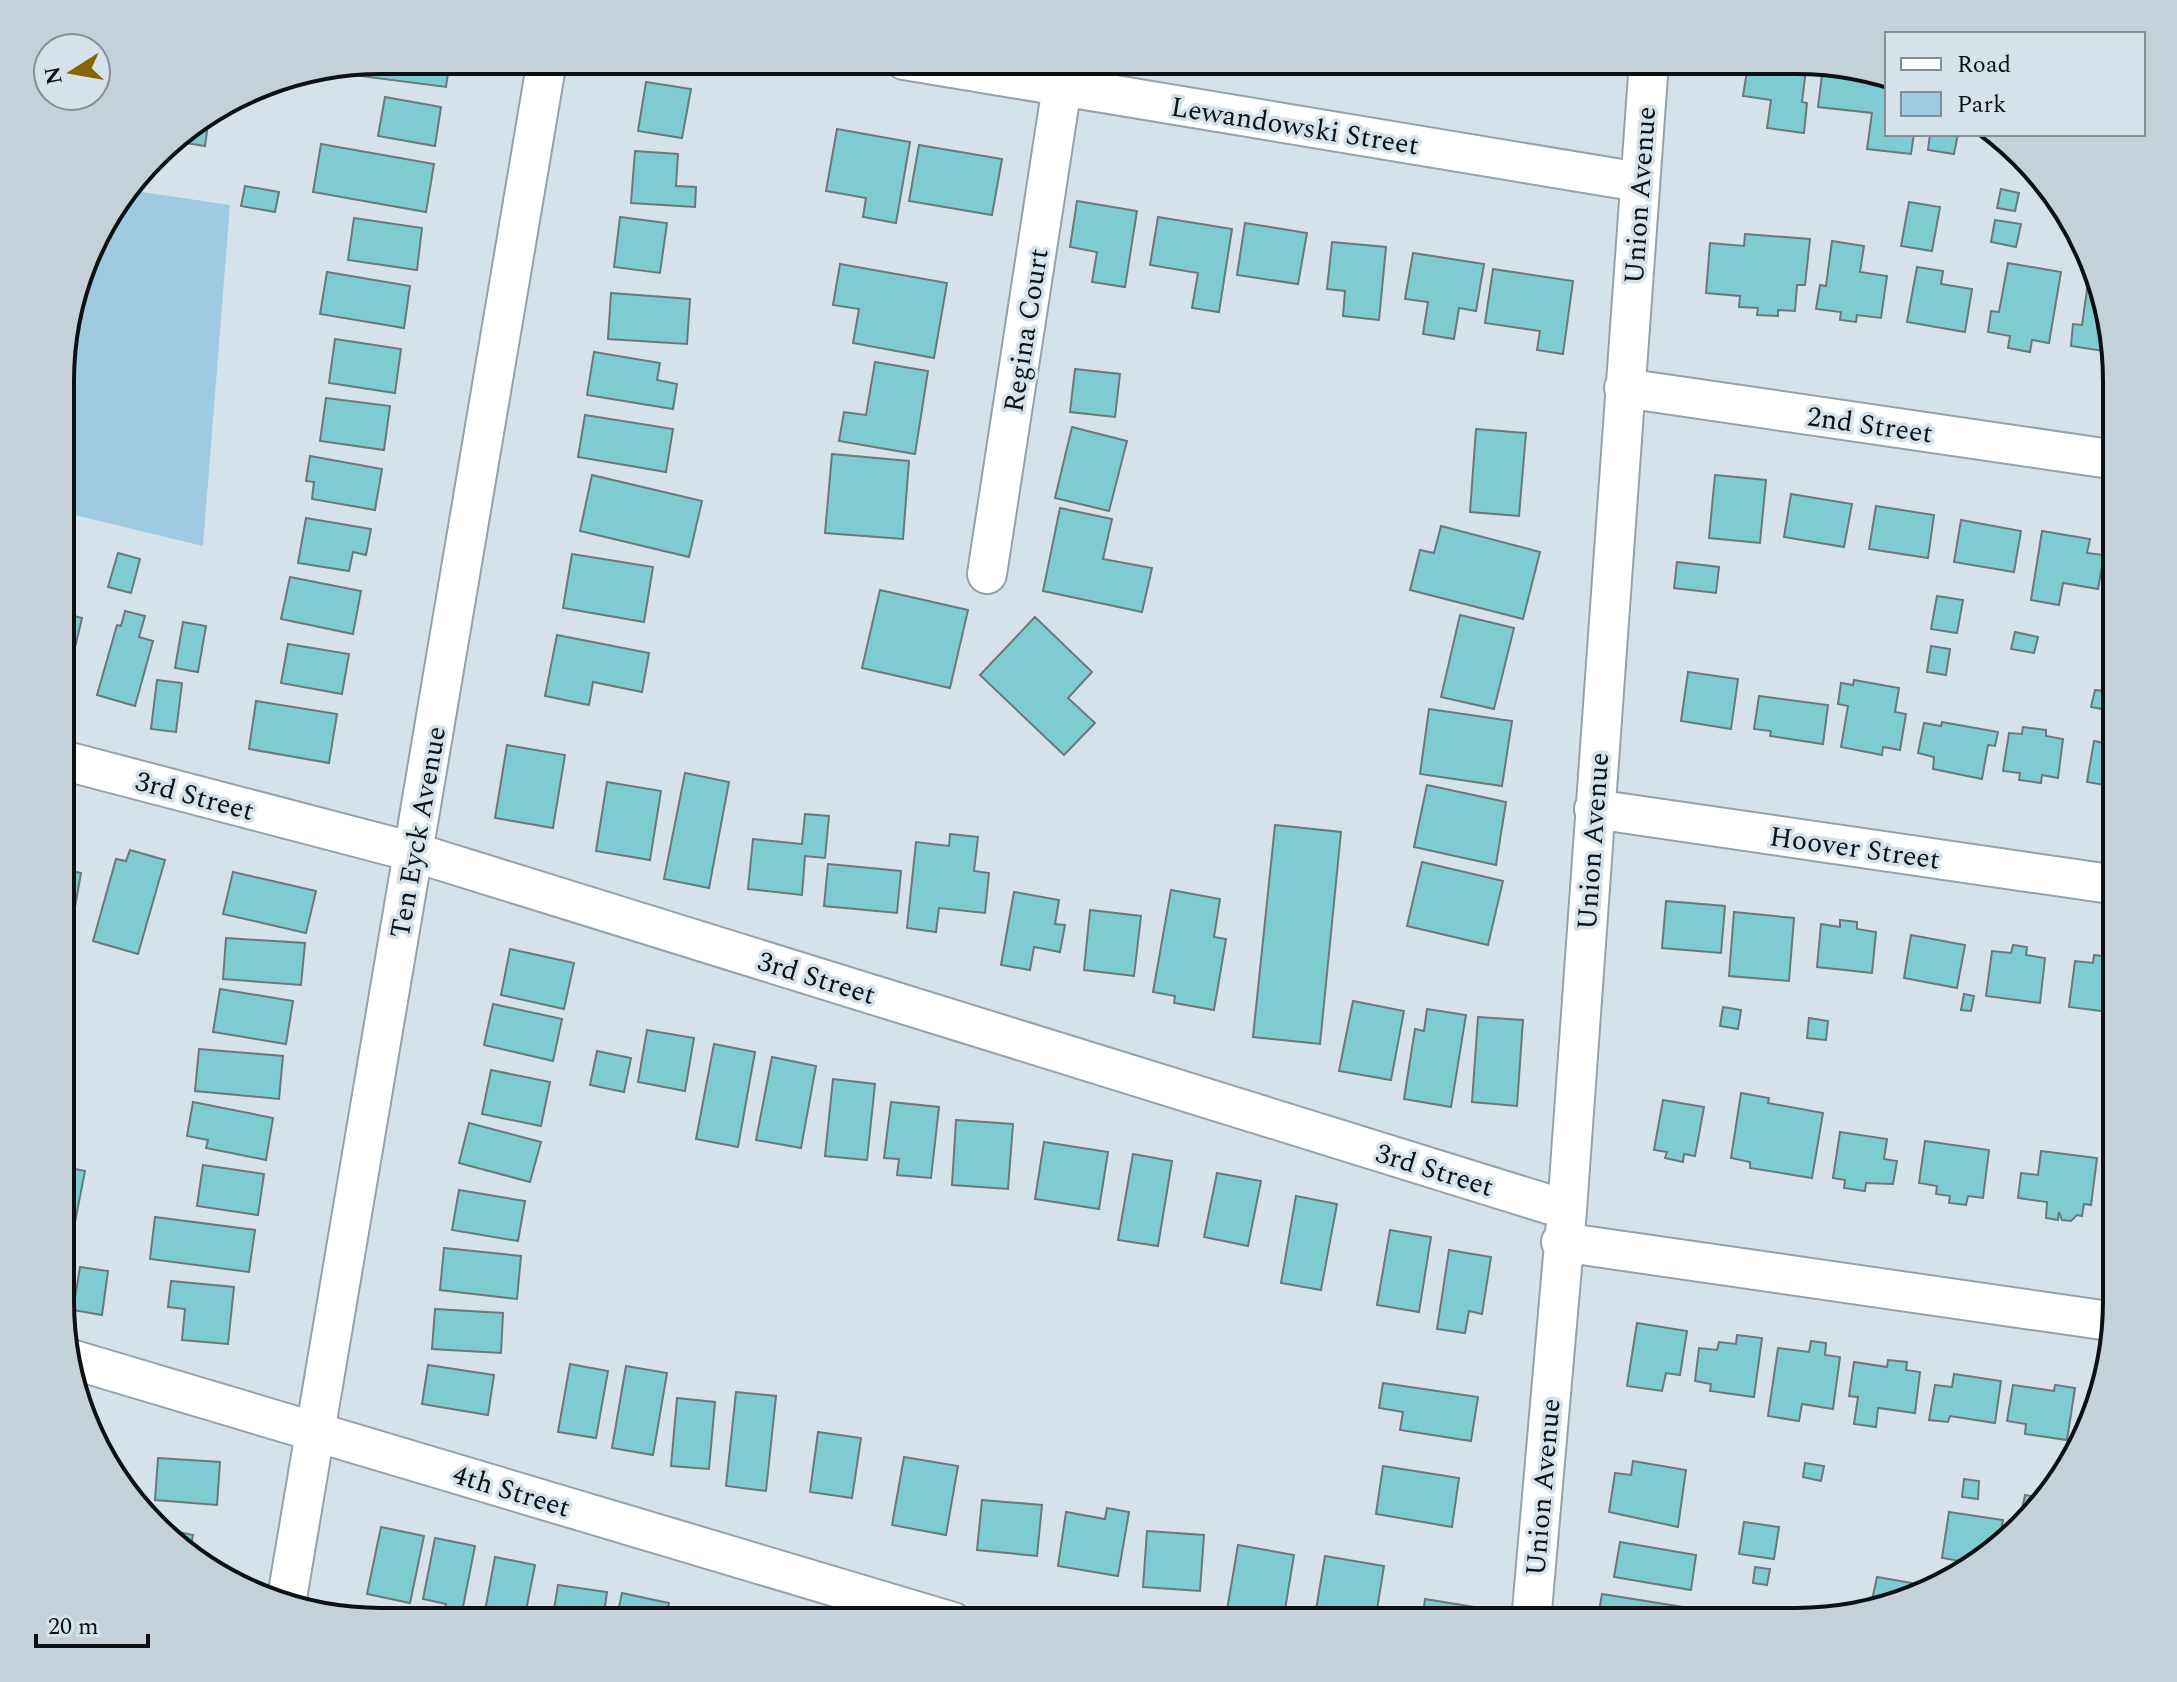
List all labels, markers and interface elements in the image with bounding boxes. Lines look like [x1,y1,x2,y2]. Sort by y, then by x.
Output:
north arrow [32,32,112,112]
legend [1885,32,2145,136]
text: Road [1957,47,2011,83]
text: N [36,64,72,87]
street label: Lewandowski Street [1168,86,1422,167]
text: Park [1957,87,2007,123]
street label: Union Avenue [1613,105,1668,285]
street label: Regina Court [992,245,1061,415]
street label: 2nd Street [1804,395,1935,456]
street label: Ten Eyck Avenue [379,723,458,942]
street label: Union Avenue [1566,751,1621,931]
street label: 3rd Street [130,760,259,833]
street label: Hoover Street [1767,815,1943,882]
street label: 3rd Street [752,940,881,1017]
street label: 3rd Street [1370,1132,1499,1209]
street label: Union Avenue [1514,1397,1573,1578]
street label: 4th Street [448,1453,576,1530]
scale bar [36,1598,148,1648]
text: 20 m [48,1609,99,1645]

